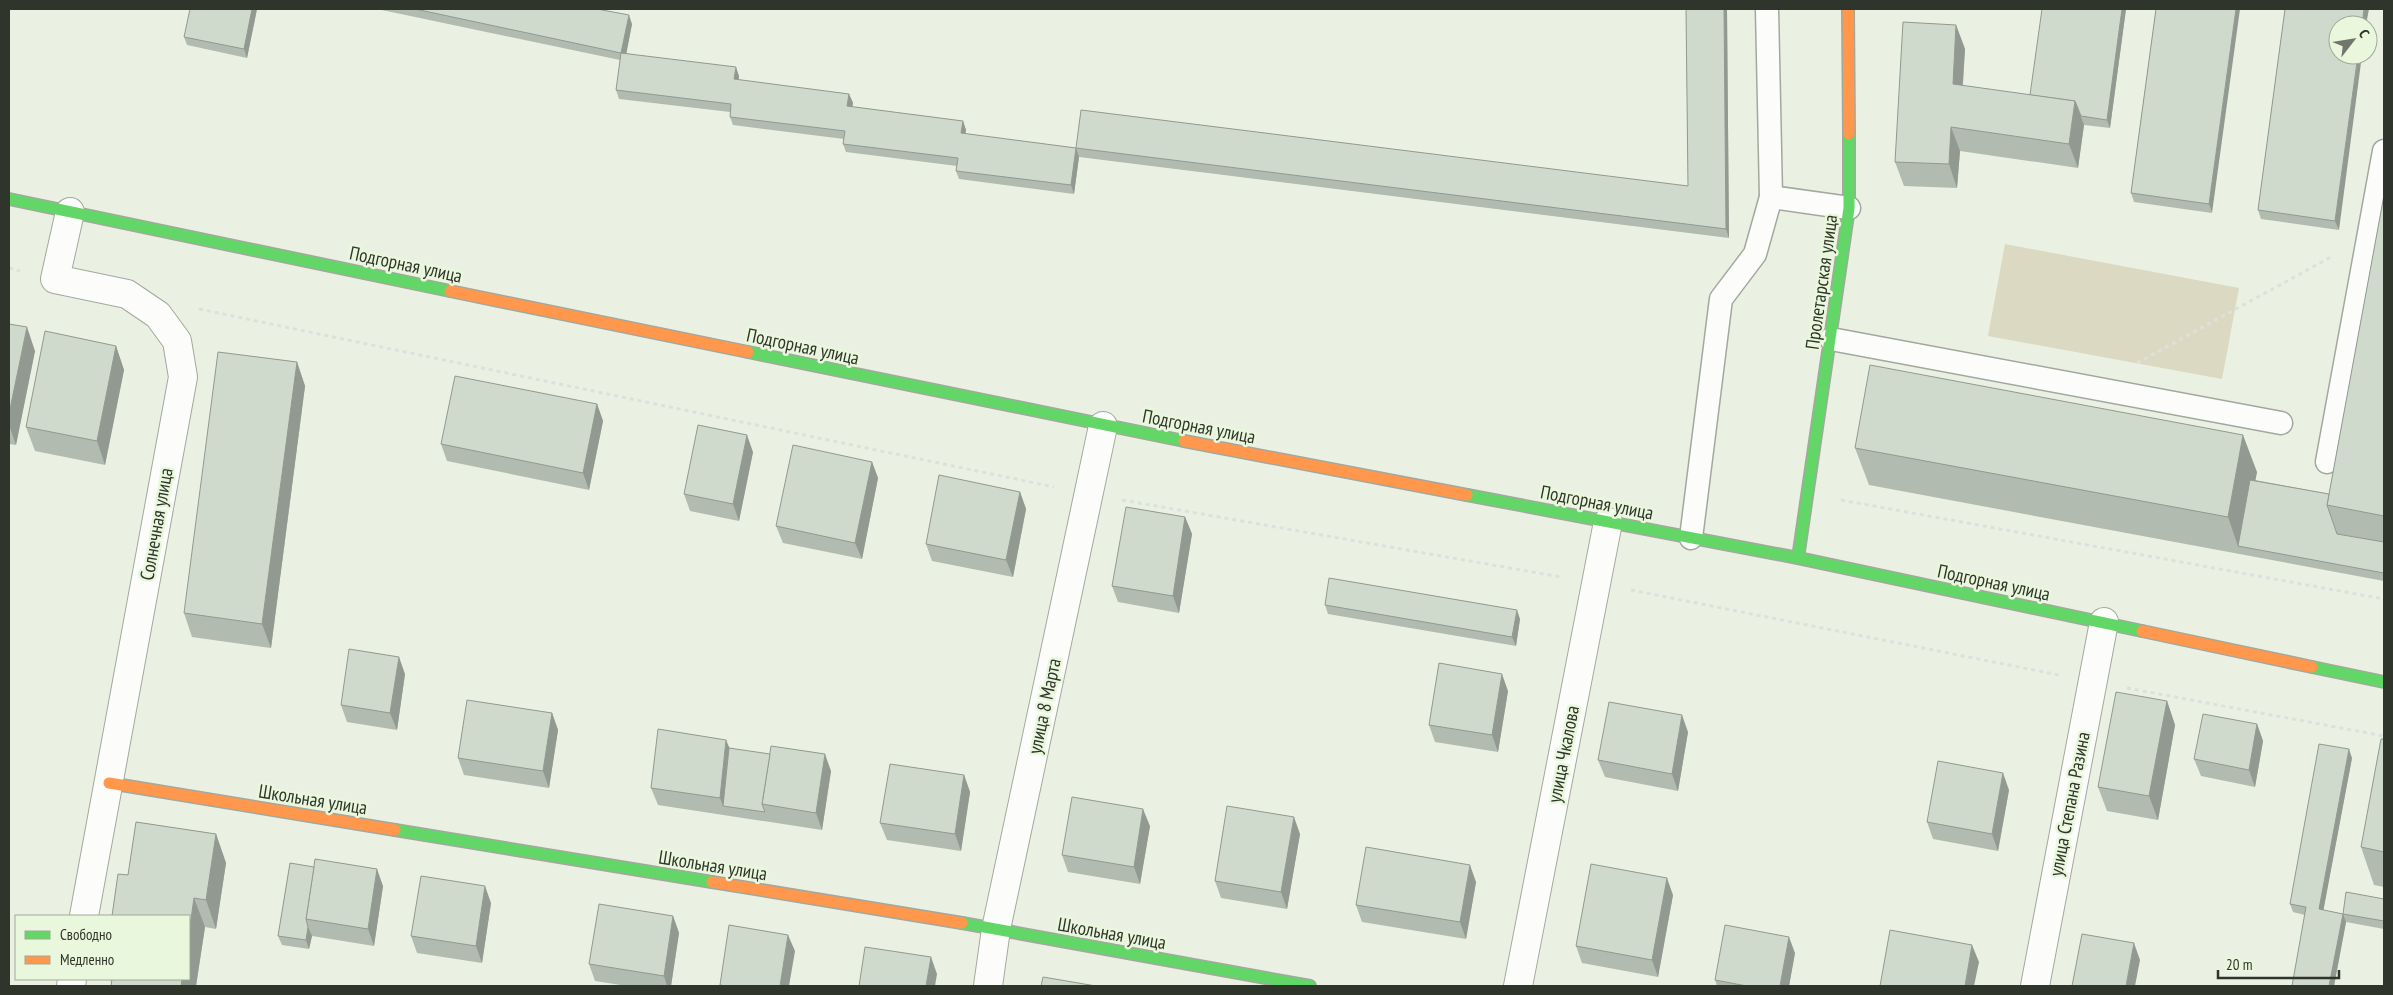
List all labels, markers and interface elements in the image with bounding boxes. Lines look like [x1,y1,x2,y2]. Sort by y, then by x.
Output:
north arrow [2328,15,2378,65]
text: С [2355,26,2374,41]
street label: Пролетарская улица [1800,213,1842,351]
street label: Подгорная улица [347,240,465,288]
street label: Подгорная улица [744,322,862,370]
street label: Подгорная улица [1141,403,1257,449]
street label: Солнечная улица [134,466,178,582]
street label: Подгорная улица [1539,479,1655,525]
street label: Подгорная улица [1935,558,2053,606]
street label: улица 8 Марта [1022,656,1066,756]
street label: улица Чкалова [1542,703,1584,805]
street label: улица Степана Разина [2043,730,2095,878]
street label: Школьная улица [257,779,369,819]
street label: Школьная улица [657,845,769,885]
street label: Школьная улица [1056,912,1168,954]
legend [15,915,190,980]
text: Свободно [60,925,112,944]
scale bar [2218,948,2339,980]
text: Медленно [60,950,114,969]
text: 20 m [2226,955,2252,974]

